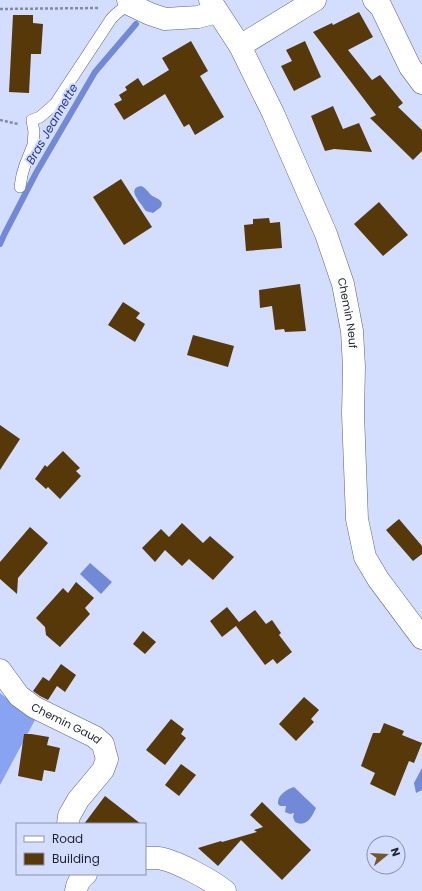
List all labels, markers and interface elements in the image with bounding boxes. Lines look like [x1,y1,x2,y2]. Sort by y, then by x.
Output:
water label: Bras Jeannette [22,80,82,167]
street label: Chemin Neuf [333,275,361,349]
street label: Chemin Gaud [28,699,105,747]
legend [16,823,146,875]
text: Road [52,830,83,847]
north arrow [366,835,406,875]
text: N [387,845,404,858]
text: Building [52,850,100,867]

